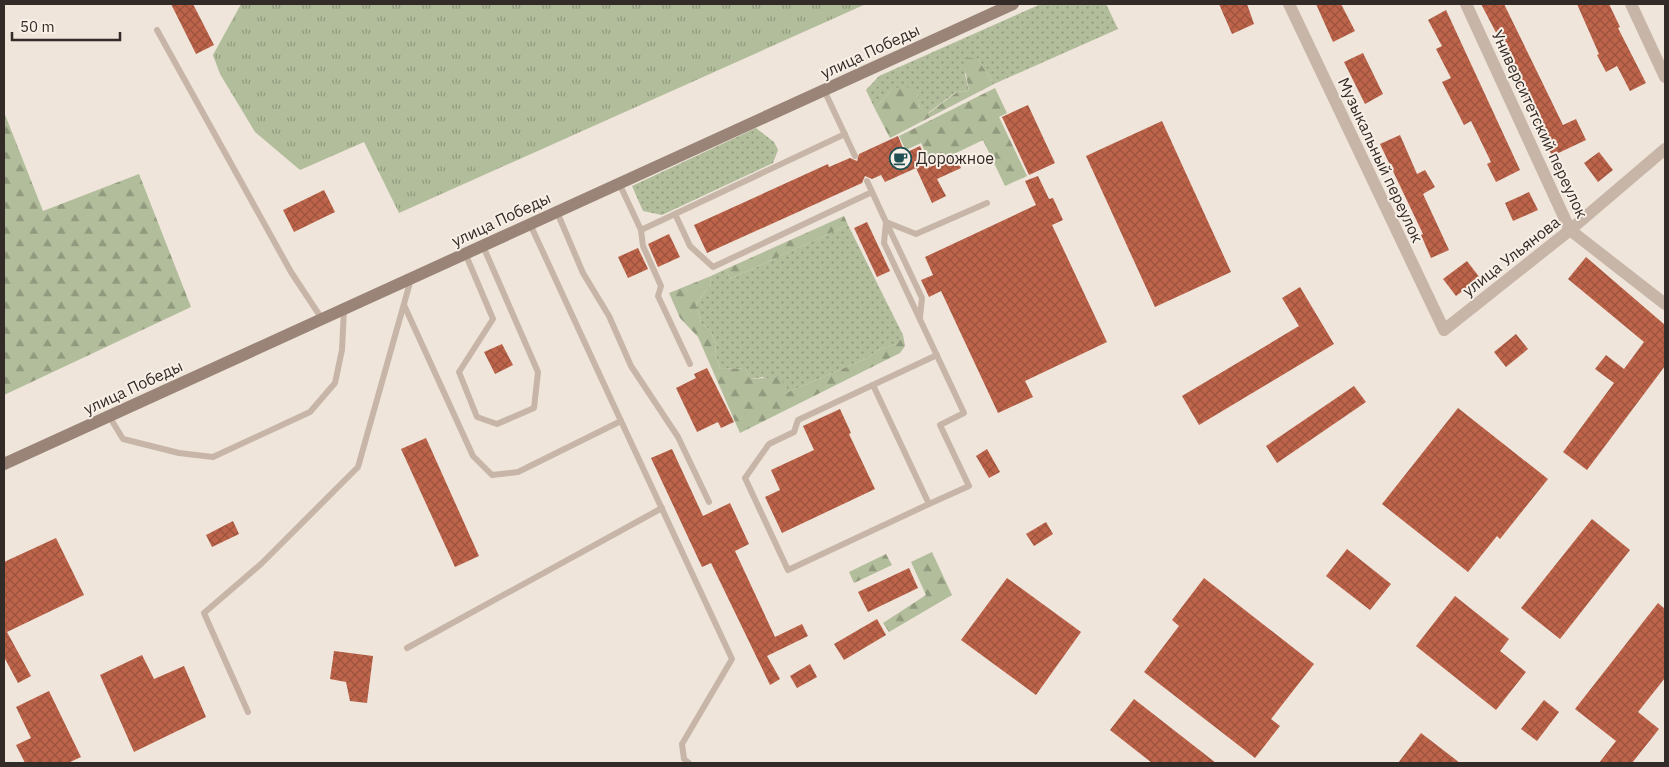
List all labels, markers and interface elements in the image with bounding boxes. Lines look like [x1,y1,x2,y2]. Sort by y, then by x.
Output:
scale bar [12,10,120,42]
text: 50 m [20,17,55,36]
street label: улица Победы [817,19,923,83]
street label: Университетский переулок [1488,27,1593,221]
street label: Музыкальный переулок [1334,74,1428,246]
cafe icon: Дорожное [888,146,912,170]
place label: Дорожное [916,148,994,168]
street label: улица Победы [448,187,554,251]
street label: улица Ульянова [1458,211,1564,300]
street label: улица Победы [80,355,186,419]

